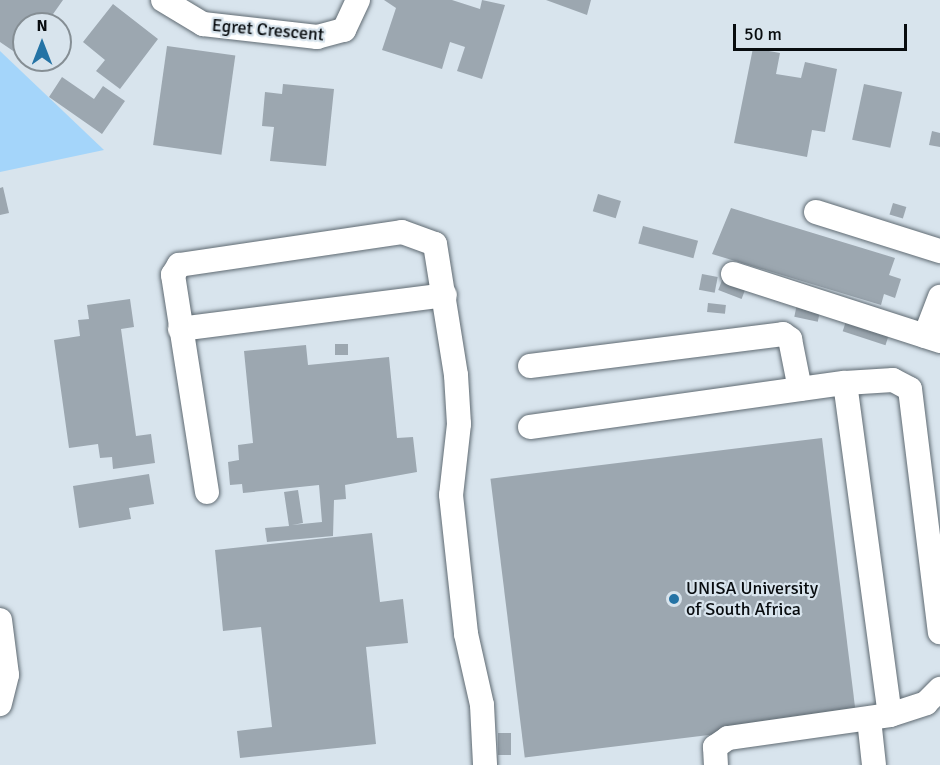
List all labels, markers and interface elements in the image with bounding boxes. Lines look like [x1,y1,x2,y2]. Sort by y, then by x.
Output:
north arrow [12,12,72,72]
scale bar [736,12,910,50]
street label: Egret Crescent [211,14,325,46]
text: N [36,16,48,36]
text: 50 m [744,23,782,45]
place label: UNISA University of South Africa [686,578,818,620]
marker: UNISA University of South Africa [667,592,681,606]

